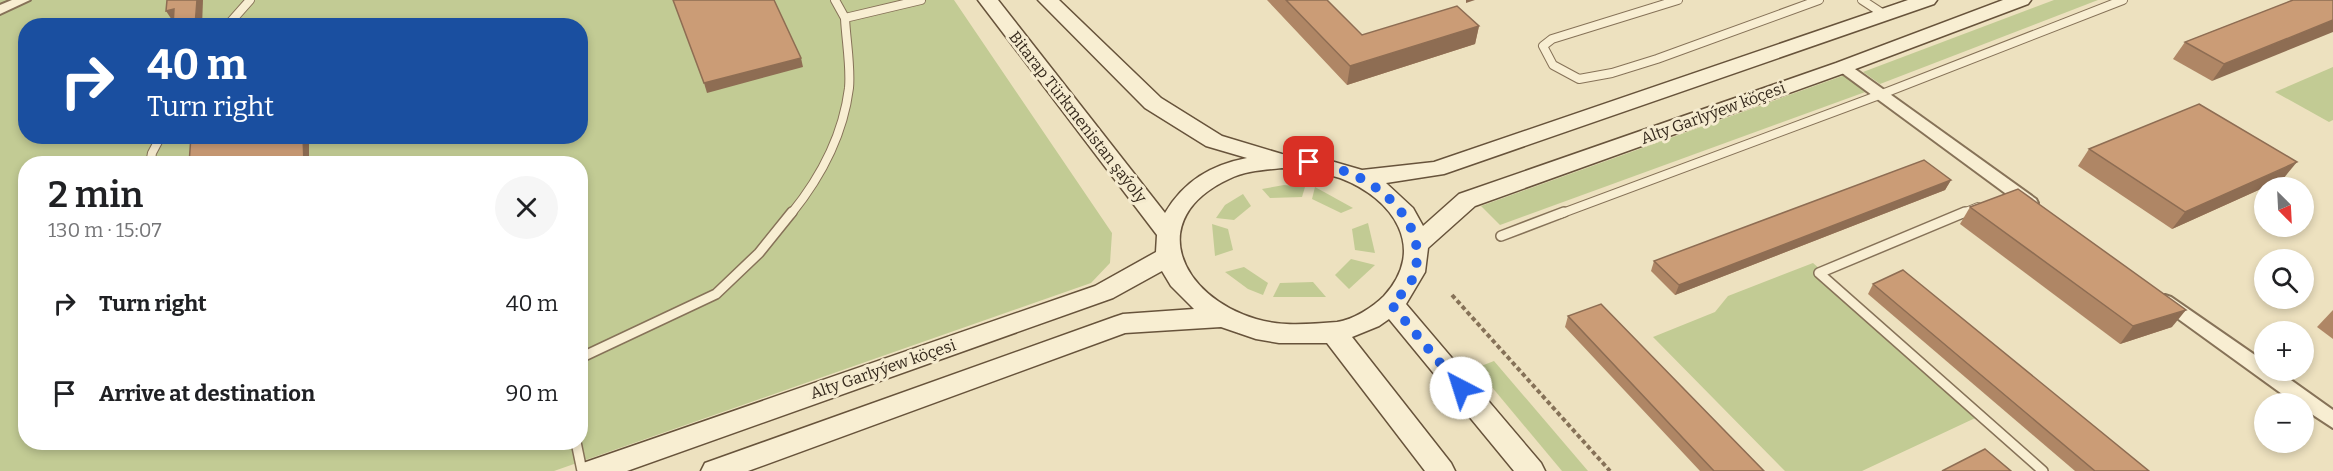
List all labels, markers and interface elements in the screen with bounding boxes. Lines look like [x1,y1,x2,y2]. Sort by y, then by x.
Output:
street label: Bitarap Türkmenistan şaýoly [1005,27,1151,207]
text: 40 m [147,40,247,90]
icon: right [48,42,126,120]
street label: Alty Garlyýew köçesi [1638,78,1788,148]
text: Turn right [147,91,274,123]
pin [1283,136,1334,187]
icon: arrive [1292,145,1325,178]
text: 2 min [48,173,143,217]
button: close [495,176,558,239]
north arrow [2254,177,2314,237]
map controls [2254,177,2314,453]
text: 130 m · 15:07 [48,218,162,242]
button: search [2254,249,2314,309]
icon: right [48,287,81,320]
text: Turn right [99,290,207,317]
text: 40 m [506,290,558,317]
button: + [2254,321,2314,381]
street label: Alty Garlyýew köçesi [808,335,959,403]
position arrow [1429,356,1493,420]
icon: arrive [48,377,81,410]
text: Arrive at destination [99,380,315,407]
text: 90 m [506,380,558,407]
button: − [2254,393,2314,453]

